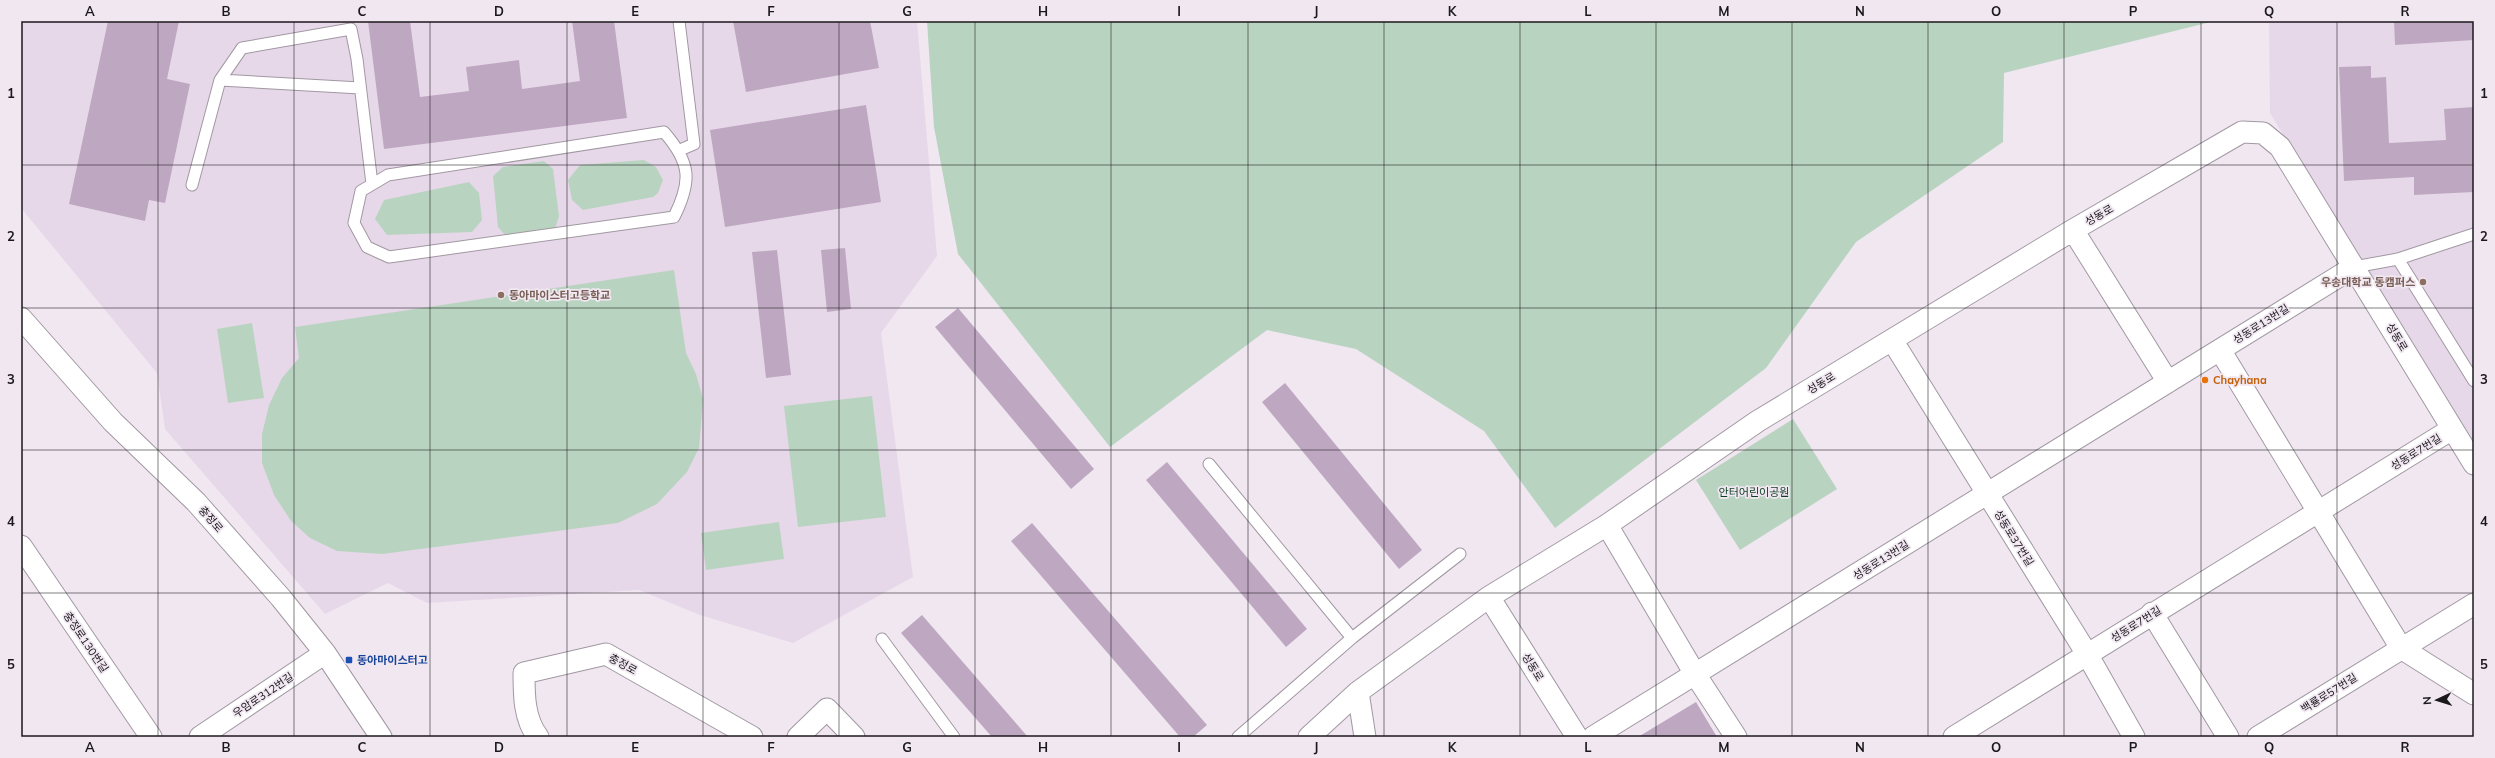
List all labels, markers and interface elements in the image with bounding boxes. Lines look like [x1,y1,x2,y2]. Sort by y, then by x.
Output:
text: A [85,3,95,19]
text: B [222,3,231,19]
text: C [358,3,367,19]
text: D [494,3,504,19]
text: E [631,3,639,19]
text: F [767,3,775,19]
text: G [902,3,912,19]
text: H [1038,3,1048,19]
text: I [1177,3,1181,19]
text: J [1314,3,1318,19]
text: K [1448,3,1458,19]
text: L [1584,3,1592,19]
text: M [1718,3,1730,19]
text: N [1855,3,1865,19]
text: O [1991,3,2001,19]
text: P [2129,3,2138,19]
text: Q [2264,3,2274,19]
text: R [2400,3,2410,19]
text: 1 [7,85,15,101]
text: 1 [2480,85,2488,101]
street label: 성동로 [2082,201,2116,229]
text: 2 [7,228,15,244]
text: 2 [2480,228,2488,244]
place label: 우송대학교 동캠퍼스 [2321,275,2415,289]
marker: 우송대학교 동캠퍼스 [2418,277,2428,287]
place label: 동아마이스터고등학교 [509,288,610,302]
marker: 동아마이스터고등학교 [496,290,506,300]
street label: 성동로13번길 [2230,301,2292,347]
street label: 성동로 [2383,320,2411,354]
street label: 성동로 [1804,369,1838,397]
text: 3 [7,371,15,387]
text: 3 [2480,371,2488,387]
place label: Chayhana [2213,373,2267,387]
marker: Chayhana [2200,375,2210,385]
street label: 성동로7번길 [2388,431,2444,473]
park label: 안터어린이공원 [1719,485,1789,499]
street label: 충정로 [196,503,226,535]
street label: 성동로37번길 [1991,507,2037,569]
text: 4 [7,513,15,529]
text: 4 [2480,513,2488,529]
street label: 성동로13번길 [1850,537,1912,583]
street label: 성동로7번길 [2108,603,2164,645]
street label: 충정로130번길 [61,609,111,675]
street label: 성동로 [1519,650,1547,684]
street label: 충정로 [606,651,640,677]
place label: 동아마이스터고 [357,653,428,667]
marker: 동아마이스터고 [344,655,354,665]
text: 5 [7,656,15,672]
text: 5 [2480,656,2488,672]
street label: 우암로312번길 [230,670,296,720]
street label: 백룡로57번길 [2298,670,2360,716]
north arrow [2417,680,2457,720]
text: N [2420,696,2434,705]
text: A [85,739,95,755]
text: B [222,739,231,755]
text: C [358,739,367,755]
text: D [494,739,504,755]
text: E [631,739,639,755]
text: F [767,739,775,755]
text: G [902,739,912,755]
text: H [1038,739,1048,755]
text: I [1177,739,1181,755]
text: J [1314,739,1318,755]
text: K [1448,739,1458,755]
text: L [1584,739,1592,755]
text: M [1718,739,1730,755]
text: N [1855,739,1865,755]
text: O [1991,739,2001,755]
text: P [2129,739,2138,755]
text: Q [2264,739,2274,755]
text: R [2400,739,2410,755]

